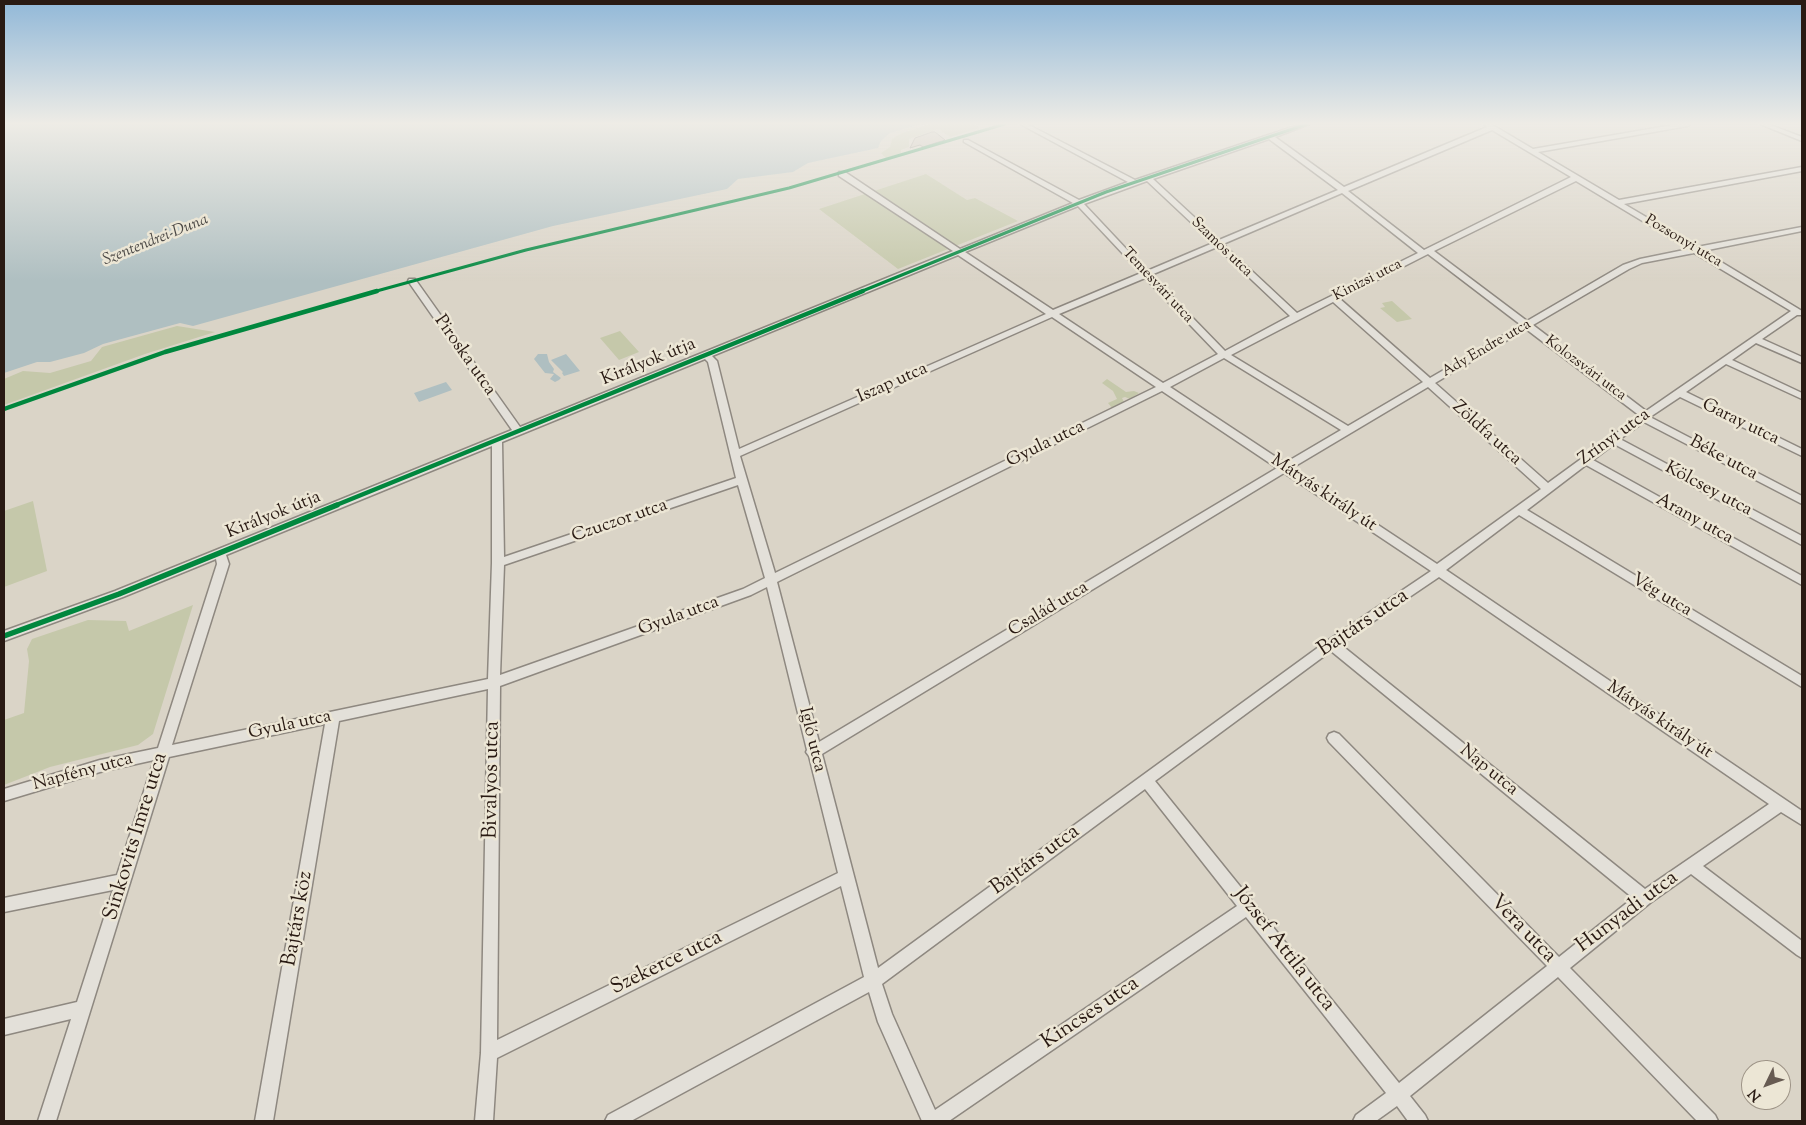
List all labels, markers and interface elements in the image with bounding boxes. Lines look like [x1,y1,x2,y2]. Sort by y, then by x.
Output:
water label: Szentendrei-Duna [100,211,212,271]
street label: Pozsonyi utca [1641,212,1725,272]
street label: Szamos utca [1186,214,1256,282]
street label: Temesvári utca [1118,245,1196,327]
street label: Kinizsi utca [1331,256,1405,306]
street label: Piroska utca [428,312,500,400]
street label: Ady Endre utca [1439,316,1535,382]
street label: Kolozsvári utca [1541,333,1629,405]
street label: Királyok útja [599,334,699,392]
street label: Iszap utca [854,359,932,409]
street label: Garay utca [1698,395,1782,451]
street label: Zöldfa utca [1447,397,1525,471]
street label: Zrínyi utca [1575,405,1655,471]
street label: Gyula utca [1003,417,1089,473]
street label: Béke utca [1685,432,1761,486]
street label: Mátyás király út [1266,451,1380,537]
street label: Kölcsey utca [1661,458,1755,522]
street label: Királyok útja [224,487,324,545]
street label: Arany utca [1652,490,1736,550]
street label: Czuczor utca [569,496,671,548]
street label: Vég utca [1627,570,1695,622]
street label: Család utca [1005,578,1093,642]
street label: Bajtárs utca [1314,584,1414,664]
street label: Gyula utca [636,592,722,642]
street label: Mátyás király út [1602,678,1716,764]
street label: Igló utca [793,705,829,775]
street label: Gyula utca [247,707,333,745]
street label: Bivalyos utca [479,721,507,839]
street label: Nap utca [1454,741,1522,801]
street label: Napfény utca [31,749,135,797]
street label: Sinkovits Imre utca [99,750,175,924]
street label: Bajtárs utca [986,820,1086,902]
street label: Hunyadi utca [1572,866,1684,960]
street label: Bajtárs köz [278,869,320,969]
street label: József Attila utca [1227,883,1339,1017]
street label: Vera utca [1483,891,1561,969]
street label: Szekerce utca [607,926,727,1002]
street label: Kincses utca [1037,972,1145,1056]
north arrow [1741,1060,1791,1110]
text: N [1744,1084,1767,1105]

